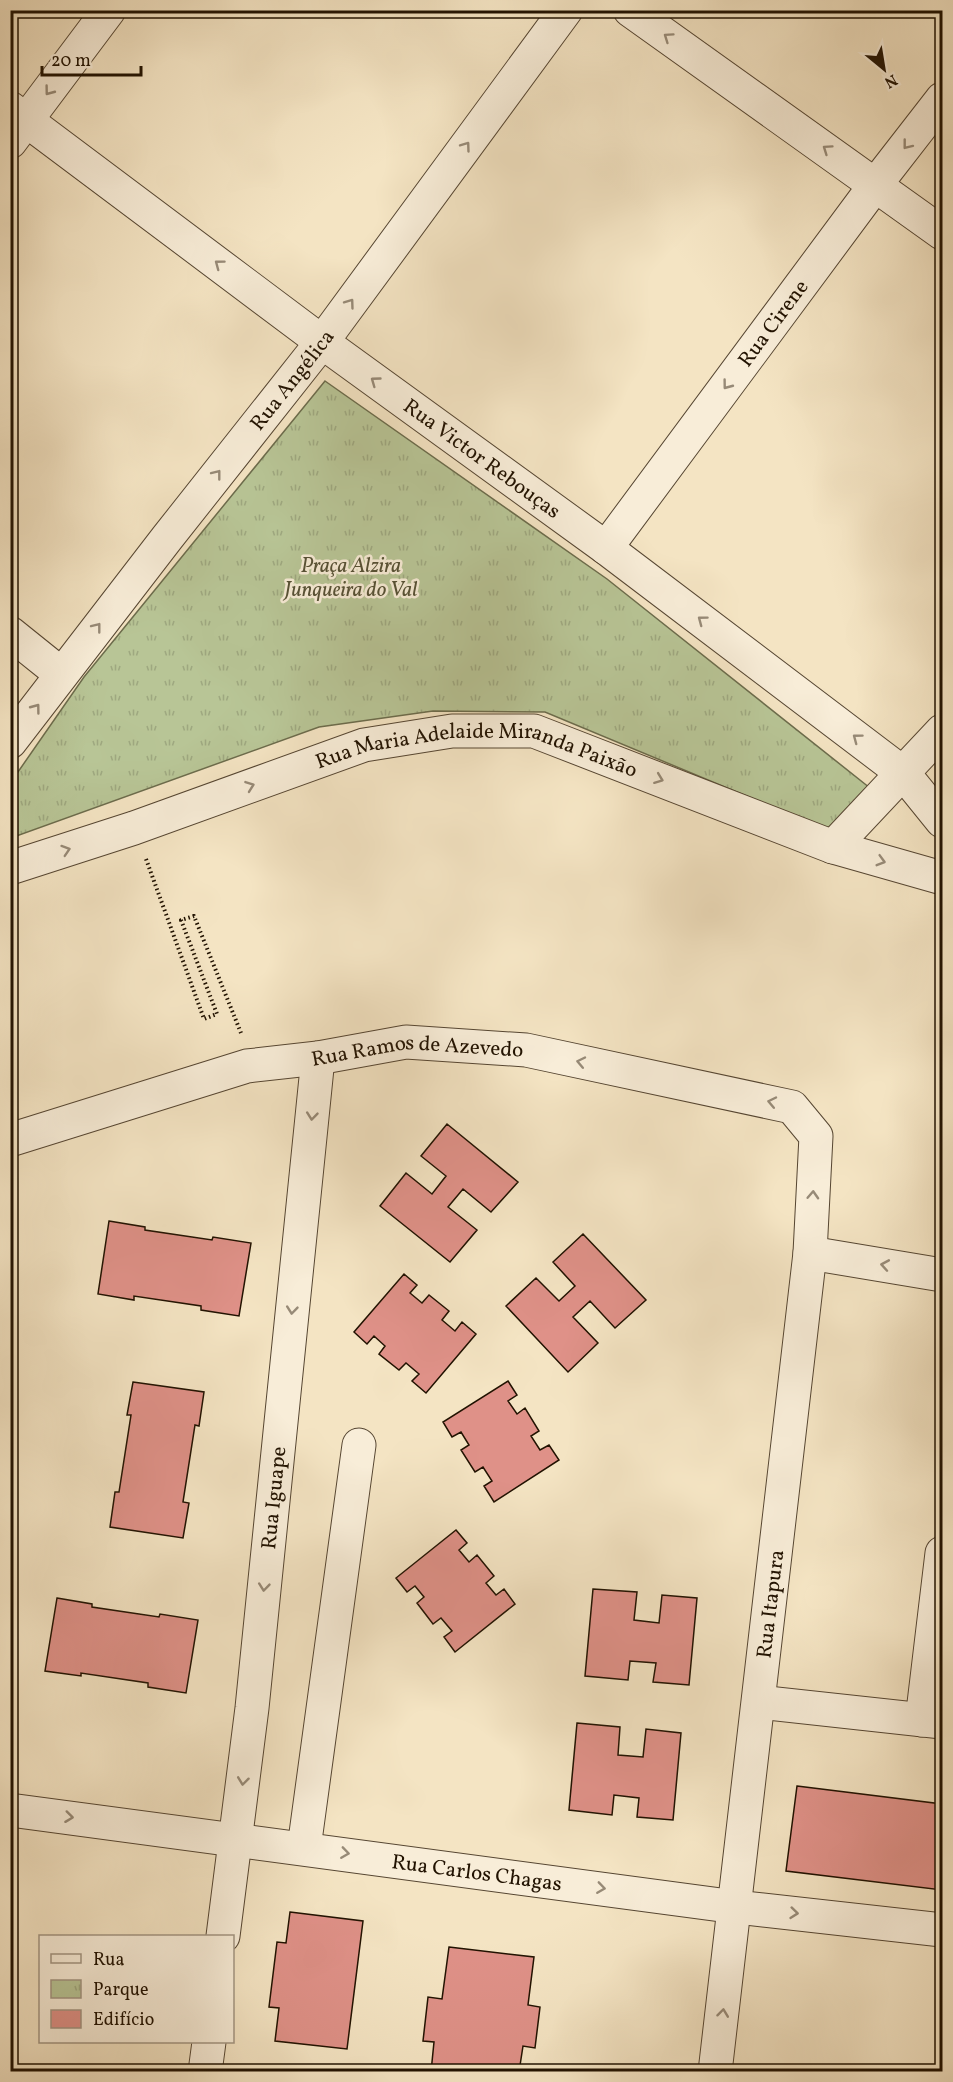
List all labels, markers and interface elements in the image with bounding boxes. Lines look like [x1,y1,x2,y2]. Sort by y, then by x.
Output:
one-way arrow [663,33,674,44]
scale bar [42,39,141,77]
north arrow [854,39,914,99]
text: 20 m [51,49,91,74]
text: N [880,68,901,93]
one-way arrow [45,85,56,96]
one-way arrow [903,138,914,149]
one-way arrow [458,142,469,153]
one-way arrow [823,146,834,157]
one-way arrow [215,261,226,272]
street label: Rua Cirene [732,274,816,374]
one-way arrow [343,299,354,310]
street label: Rua Angélica [244,324,342,437]
one-way arrow [371,377,382,388]
one-way arrow [723,379,734,390]
street label: Rua Victor Rebouças [397,393,566,526]
one-way arrow [210,470,221,481]
park label: Praça Alzira Junqueira do Val [283,552,418,605]
one-way arrow [698,617,709,628]
one-way arrow [90,623,101,634]
one-way arrow [29,703,40,714]
street label: Rua Maria Adelaide Miranda Paixão [312,718,641,786]
one-way arrow [853,735,864,746]
one-way arrow [653,772,664,785]
one-way arrow [244,780,255,793]
one-way arrow [60,845,71,857]
one-way arrow [876,854,886,866]
street label: Rua Ramos de Azevedo [309,1029,524,1075]
one-way arrow [576,1056,586,1069]
one-way arrow [767,1096,777,1109]
one-way arrow [306,1111,319,1120]
one-way arrow [806,1190,819,1199]
one-way arrow [880,1259,890,1271]
one-way arrow [286,1305,299,1314]
street label: Rua Iguape [255,1445,294,1551]
street label: Rua Itapura [750,1548,793,1660]
one-way arrow [258,1583,271,1592]
one-way arrow [237,1777,250,1786]
one-way arrow [64,1811,73,1823]
one-way arrow [341,1847,350,1859]
street label: Rua Carlos Chagas [390,1848,564,1900]
one-way arrow [596,1882,605,1894]
one-way arrow [790,1906,799,1919]
legend [39,1935,234,2043]
text: Rua [93,1948,124,1973]
text: Parque [93,1978,148,2003]
text: Edifício [93,2008,154,2033]
one-way arrow [716,2009,728,2018]

